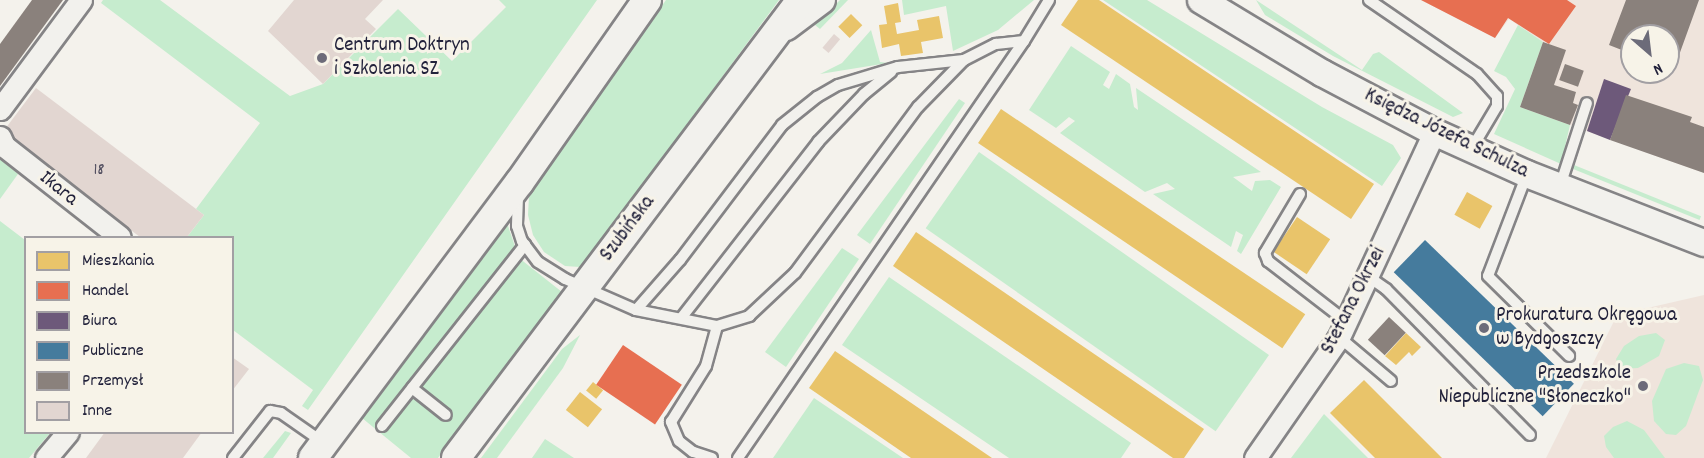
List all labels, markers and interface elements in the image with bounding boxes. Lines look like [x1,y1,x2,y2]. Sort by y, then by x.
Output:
north arrow [1620,24,1680,84]
place label: Centrum Doktryn i Szkolenia SZ [334,33,470,83]
marker: Centrum Doktryn i Szkolenia SZ [315,51,329,65]
text: N [1649,57,1667,81]
street label: Księdza Józefa Schulza [1360,83,1532,185]
house number: 18 [93,160,105,182]
street label: Ikara [34,166,82,212]
street label: Szubińska [595,191,661,267]
legend [24,236,234,434]
street label: Stefana Okrzei [1316,243,1392,359]
text: Mieszkania [82,249,154,274]
text: Handel [82,279,129,304]
place label: Prokuratura Okręgowa w Bydgoszczy [1496,303,1677,353]
text: Biura [82,309,117,334]
marker: Prokuratura Okręgowa w Bydgoszczy [1477,321,1491,335]
text: Publiczne [82,339,144,364]
place label: Przedszkole Niepubliczne "Słoneczko" [1439,361,1631,411]
text: Przemysł [82,369,143,394]
marker: Przedszkole Niepubliczne "Słoneczko" [1636,379,1650,393]
text: Inne [82,399,112,424]

